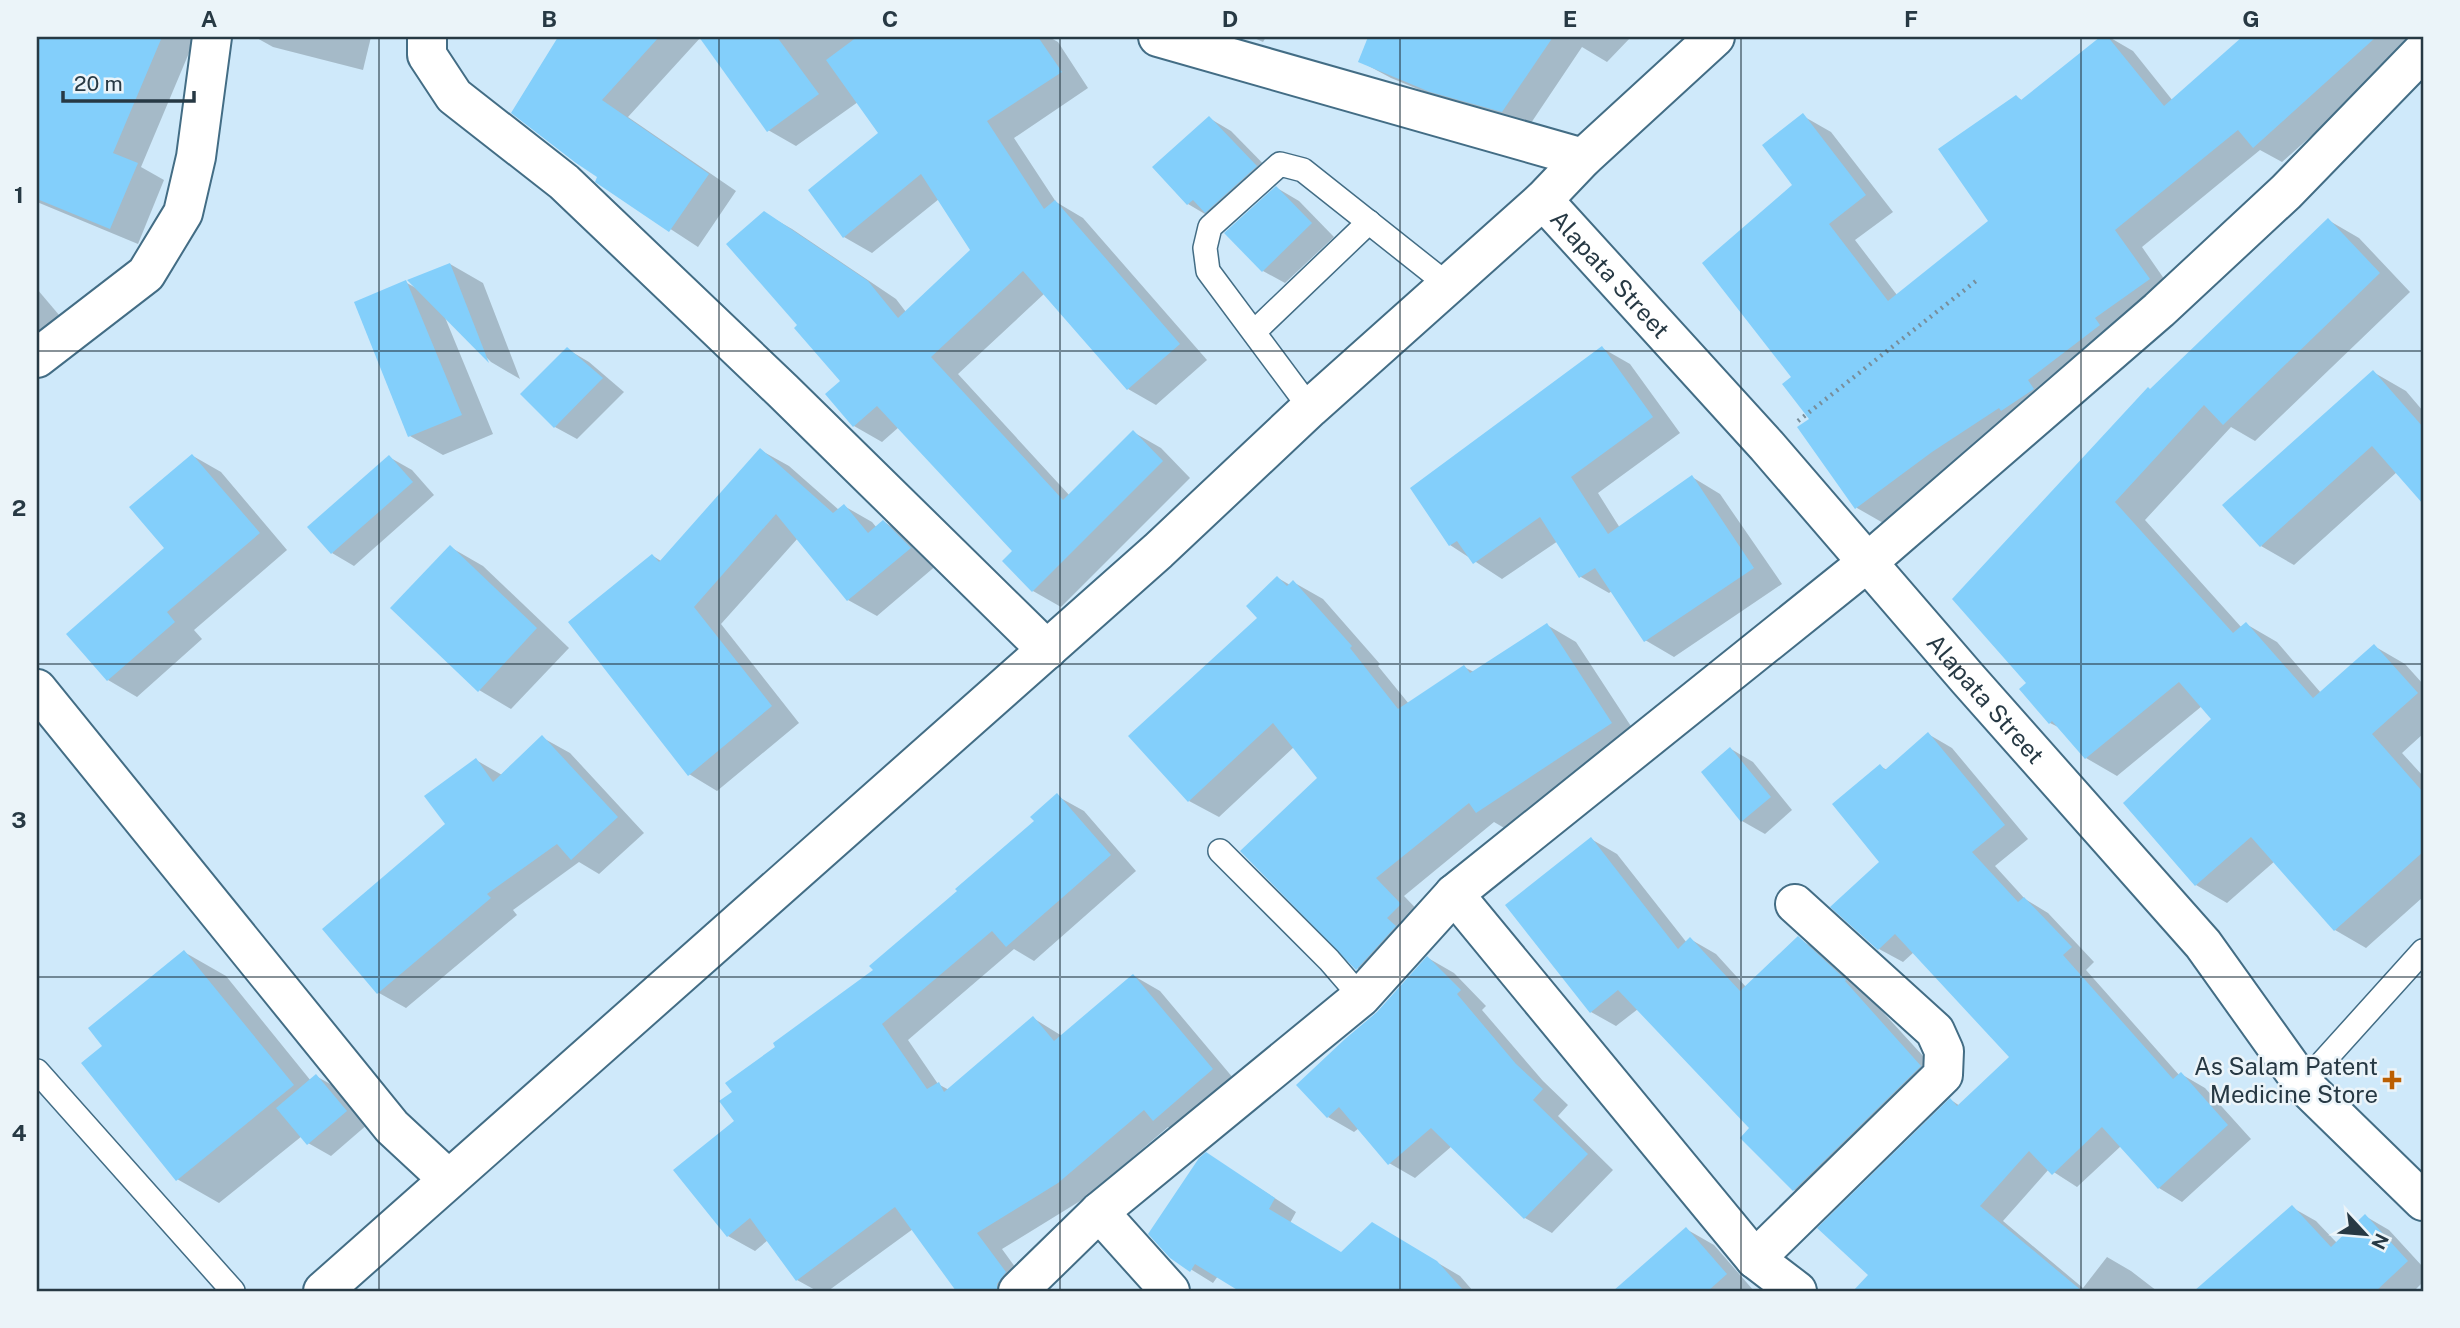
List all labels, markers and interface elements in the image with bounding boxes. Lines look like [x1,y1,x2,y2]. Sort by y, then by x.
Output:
text: A [201,5,218,32]
text: B [541,5,557,32]
text: C [882,5,898,32]
text: D [1222,5,1238,32]
text: E [1563,5,1577,32]
text: F [1904,5,1918,32]
text: G [2242,5,2260,32]
scale bar [63,60,194,104]
text: 20 m [74,71,123,96]
text: 1 [14,181,24,208]
street label: Alapata Street [1545,204,1676,344]
text: 2 [12,494,26,521]
street label: Alapata Street [1922,628,2050,769]
text: 3 [11,806,27,833]
place label: As Salam Patent Medicine Store [2194,1052,2378,1108]
marker: As Salam Patent Medicine Store [2384,1072,2400,1088]
text: 4 [11,1119,27,1146]
north arrow [2330,1198,2400,1268]
text: N [2367,1230,2393,1253]

